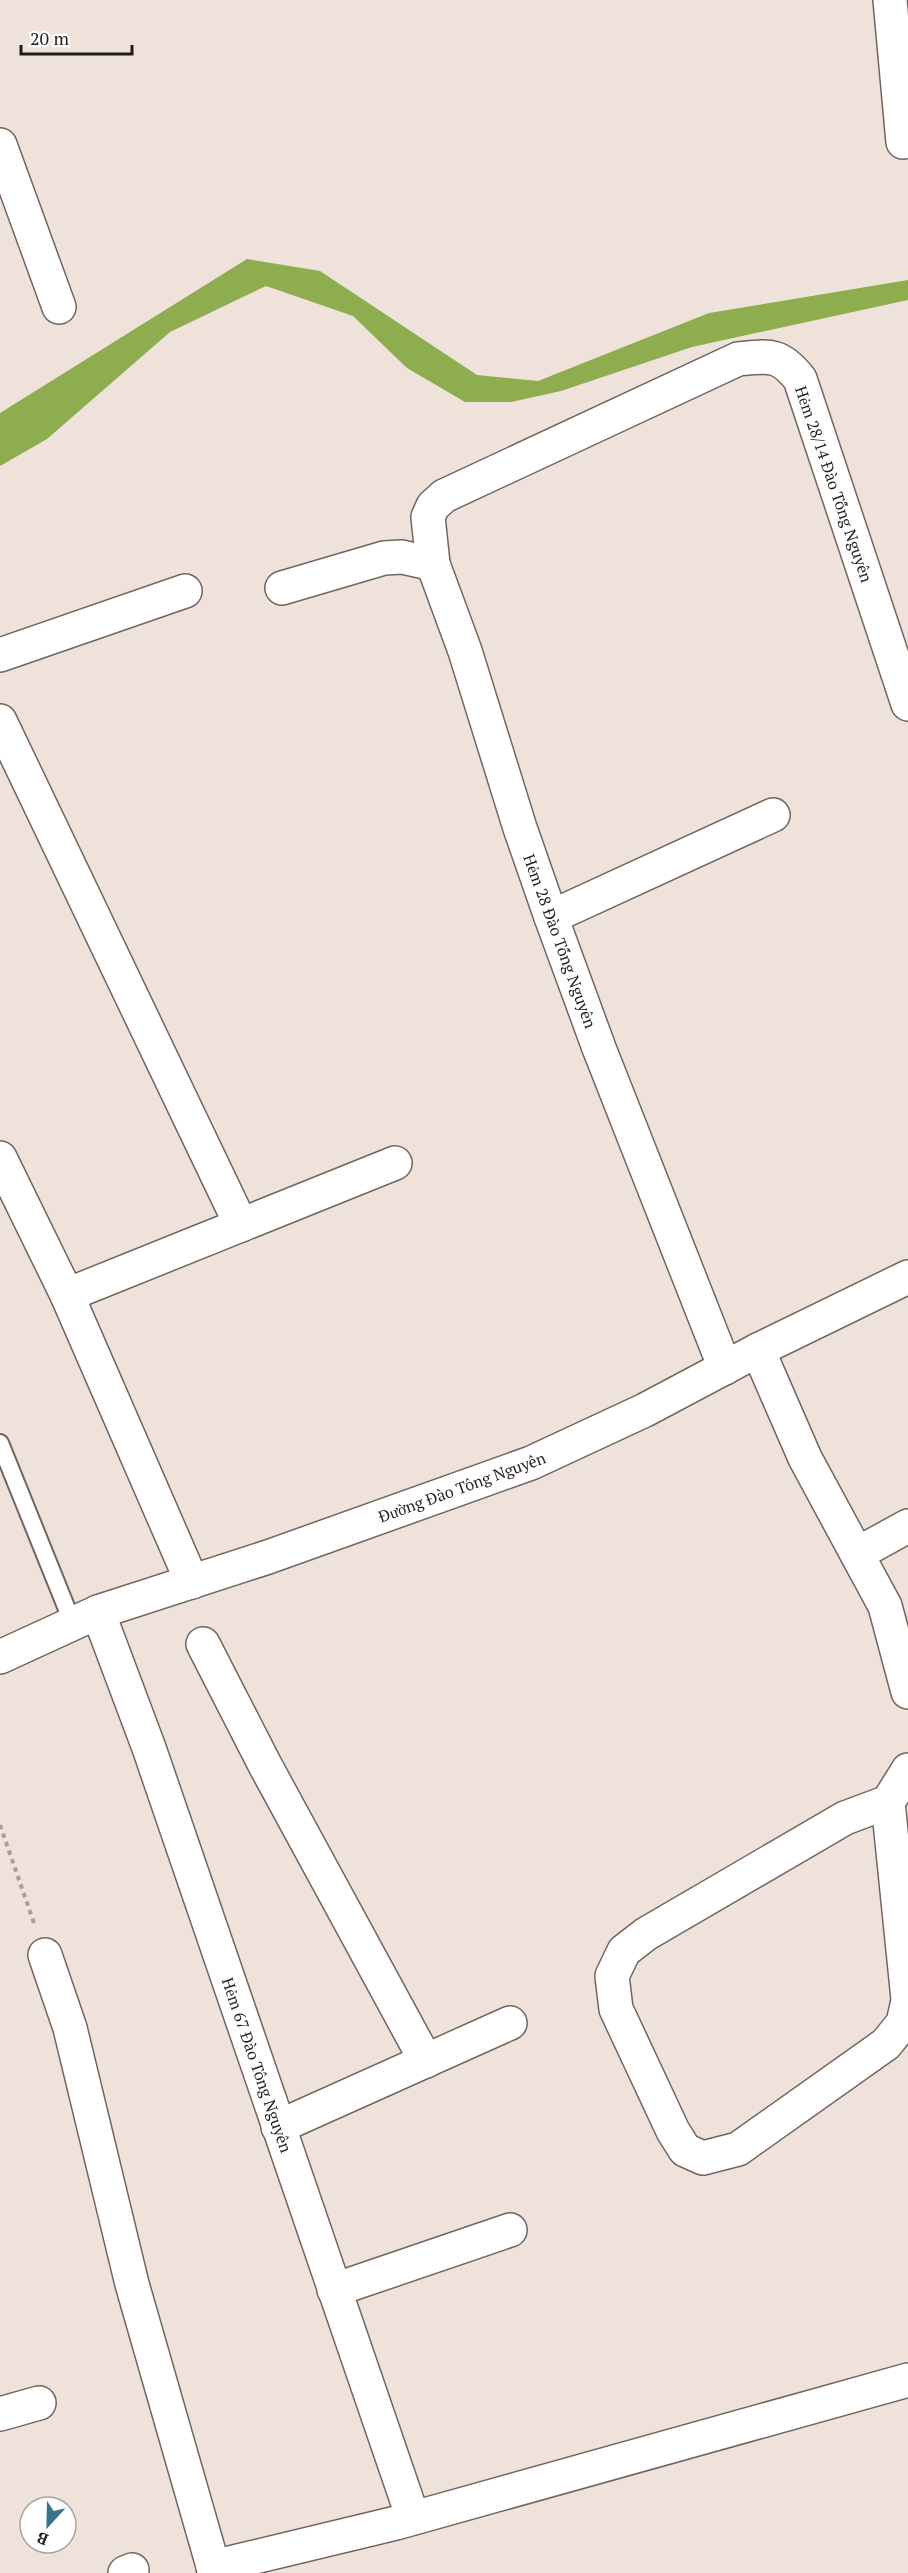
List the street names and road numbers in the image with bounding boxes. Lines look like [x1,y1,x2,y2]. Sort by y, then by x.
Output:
street label: Hẻm 28/14 Đào Tống Nguyên [790,383,878,586]
street label: Hẻm 28 Đào Tống Nguyên [518,851,602,1032]
street label: Đường Đào Tông Nguyên [375,1446,549,1528]
street label: Hẻm 67 Đào Tông Nguyên [217,1975,297,2156]

